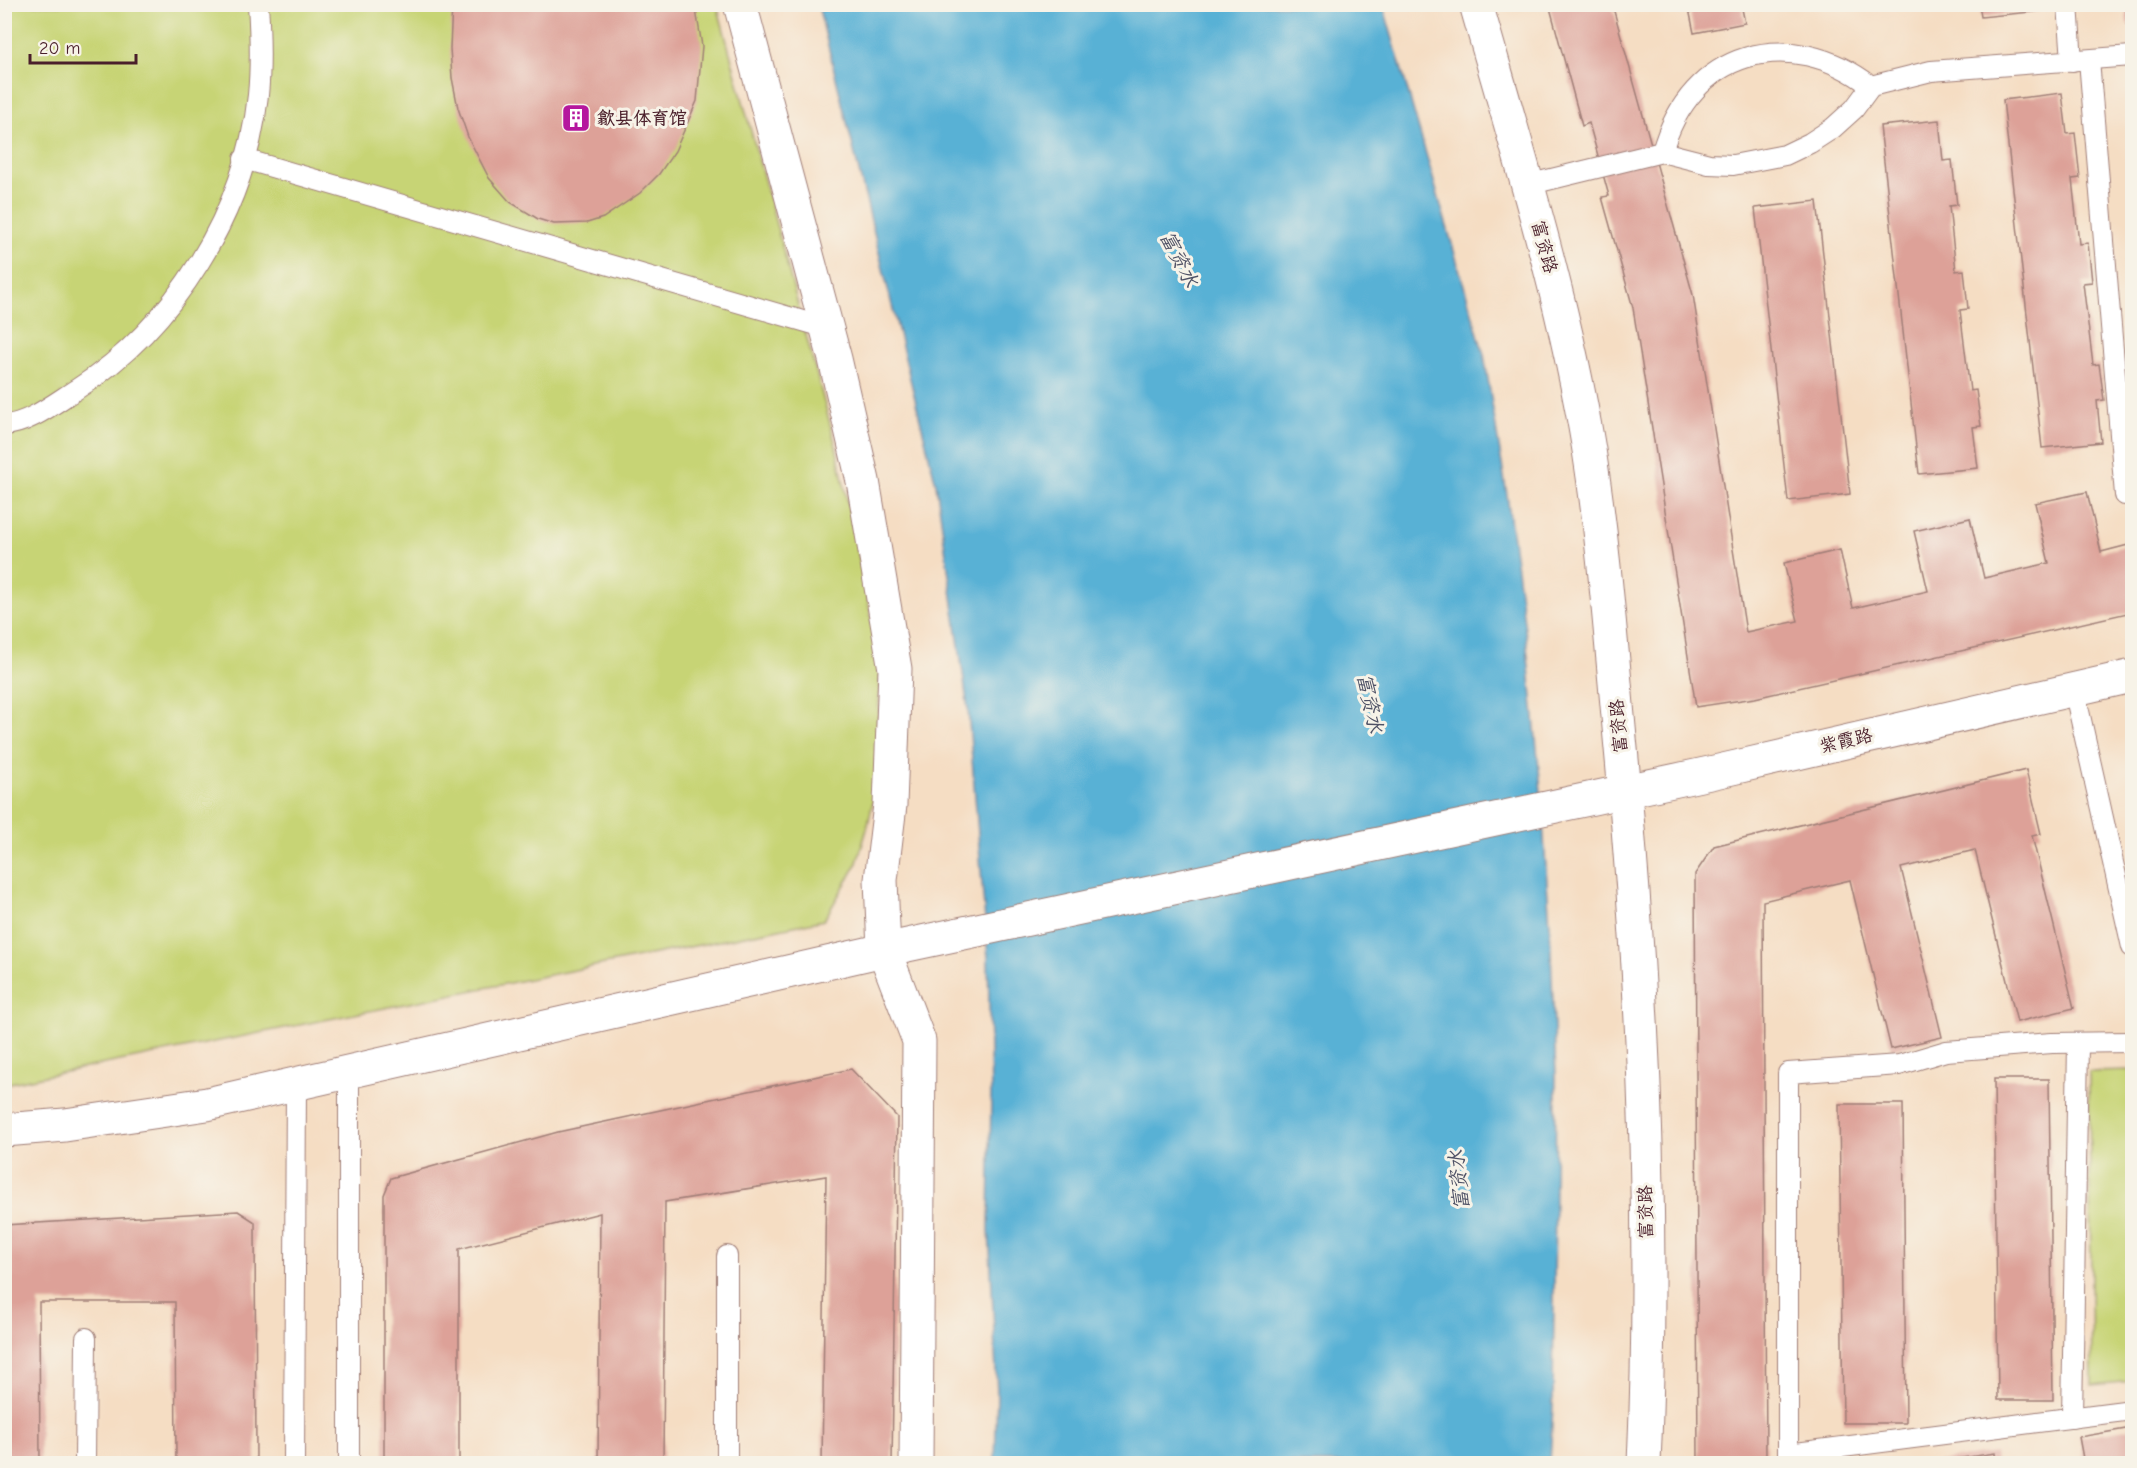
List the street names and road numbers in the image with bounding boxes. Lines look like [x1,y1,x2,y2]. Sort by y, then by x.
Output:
street label: 富资路 [1527,218,1561,276]
street label: 富资路 [1606,698,1632,754]
street label: 紫霞路 [1817,725,1875,757]
street label: 富资路 [1635,1185,1657,1239]

